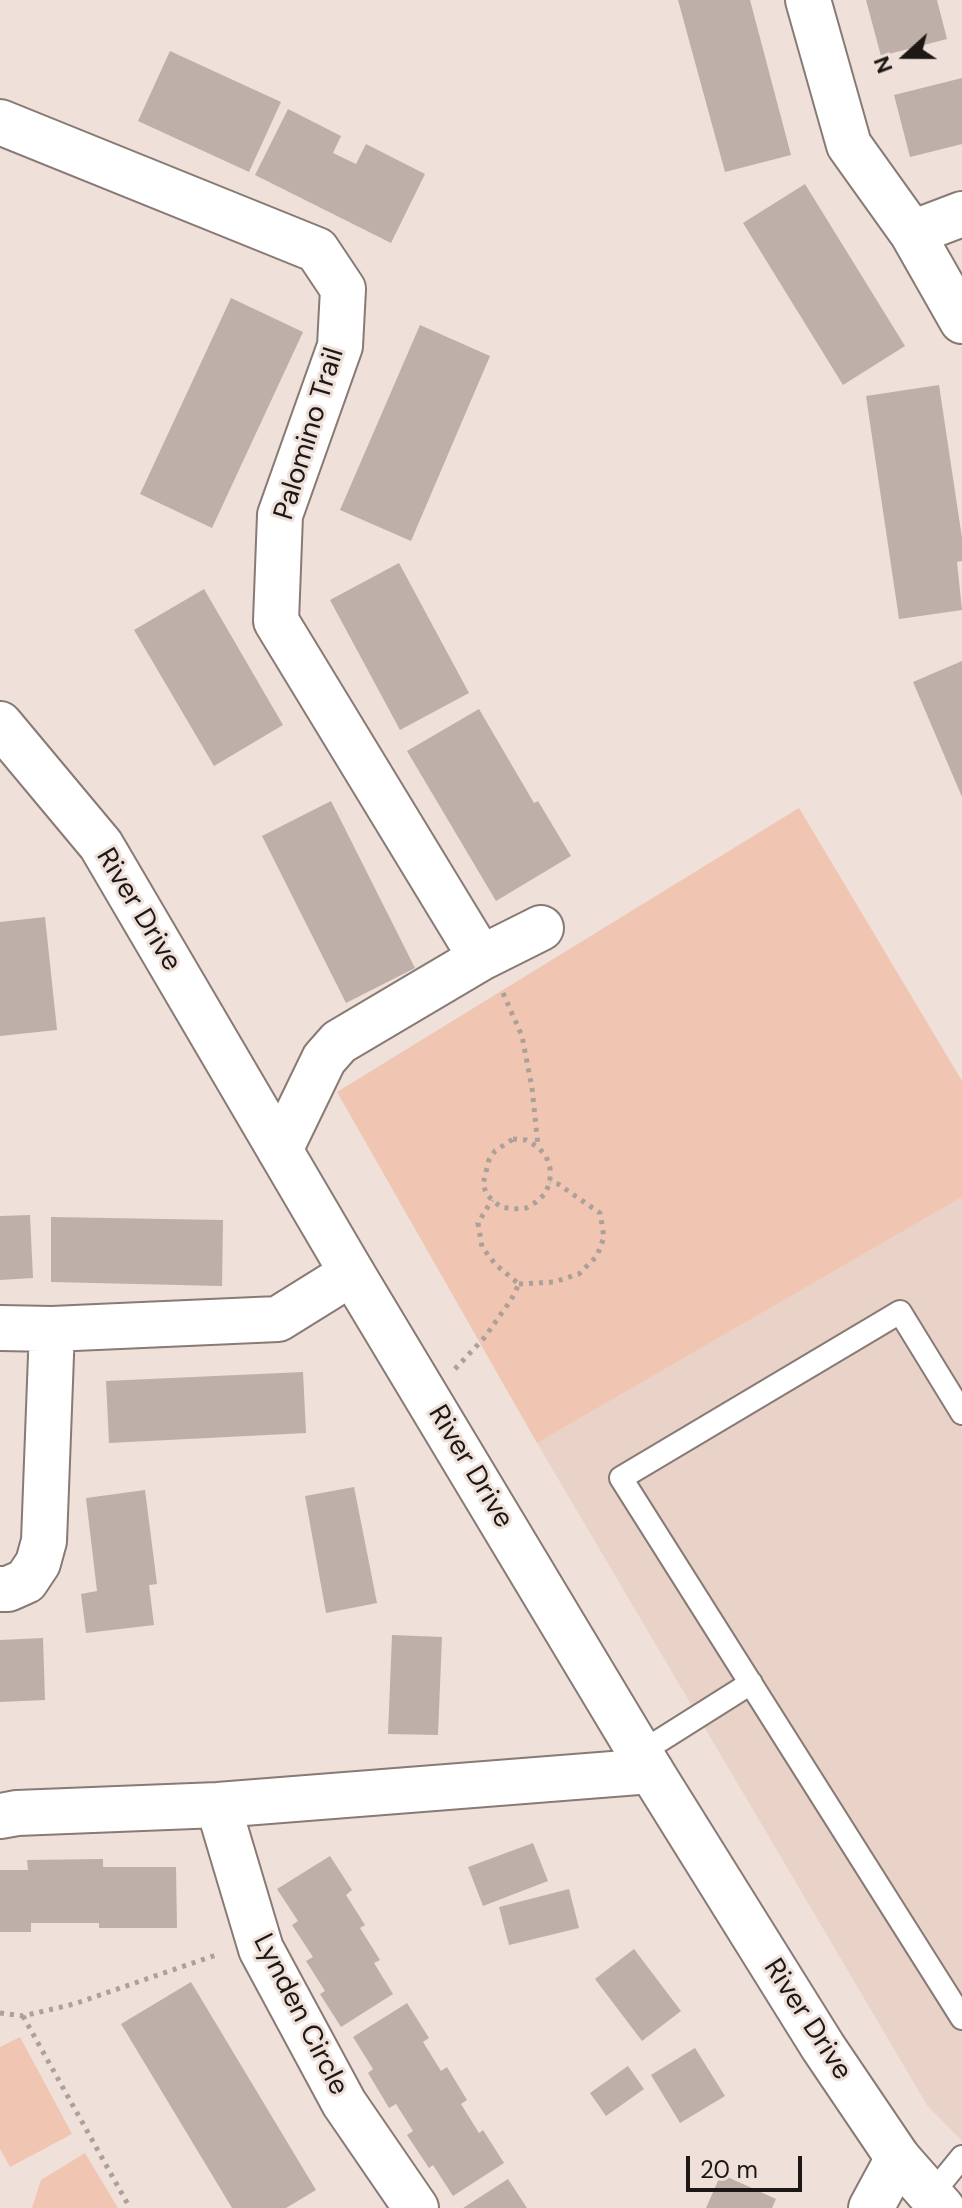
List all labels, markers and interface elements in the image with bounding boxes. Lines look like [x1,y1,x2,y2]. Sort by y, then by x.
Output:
north arrow [866,16,946,96]
text: N [867,52,900,77]
street label: Palomino Trail [268,344,352,524]
street label: River Drive [88,842,188,978]
street label: River Drive [420,1399,520,1535]
street label: Lynden Circle [245,1929,355,2101]
street label: River Drive [755,1953,859,2087]
scale bar [690,2140,806,2190]
text: 20 m [700,2154,758,2185]

